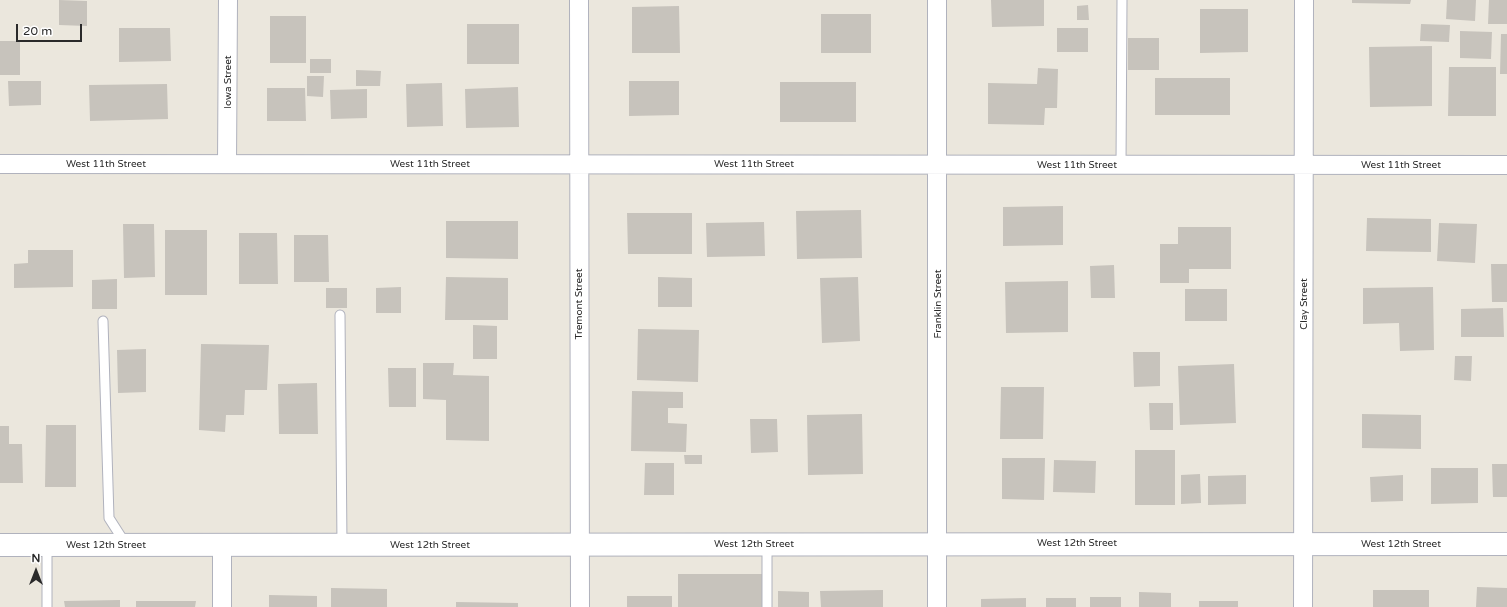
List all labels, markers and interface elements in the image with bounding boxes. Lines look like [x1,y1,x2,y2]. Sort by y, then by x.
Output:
scale bar [18,16,84,42]
text: 20 m [23,24,52,38]
street label: Iowa Street [222,55,234,109]
street label: West 11th Street [66,158,146,170]
street label: West 11th Street [390,158,470,170]
street label: West 11th Street [714,158,794,170]
street label: West 11th Street [1037,159,1117,171]
street label: West 11th Street [1361,159,1441,171]
street label: Tremont Street [573,268,585,340]
street label: Franklin Street [932,269,944,339]
street label: Clay Street [1298,278,1310,330]
street label: West 12th Street [1037,537,1117,549]
street label: West 12th Street [714,538,794,550]
street label: West 12th Street [1361,538,1441,550]
street label: West 12th Street [66,539,146,551]
street label: West 12th Street [390,539,470,551]
north arrow [16,551,56,591]
text: N [32,552,40,565]

